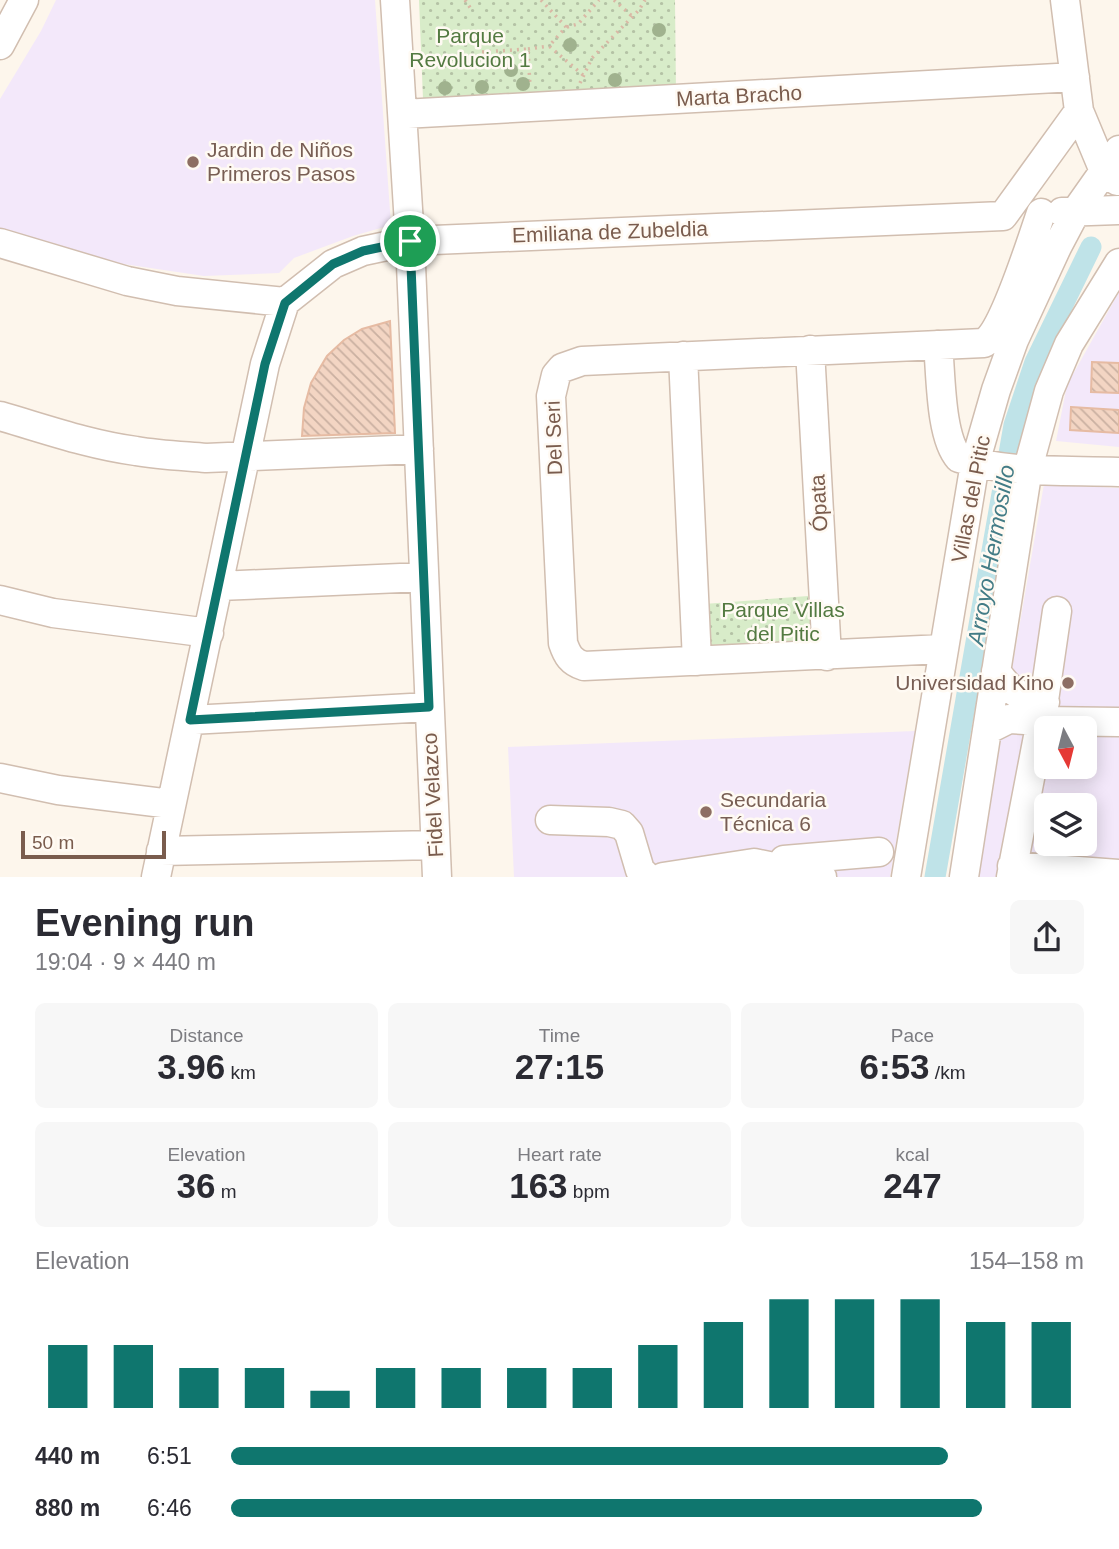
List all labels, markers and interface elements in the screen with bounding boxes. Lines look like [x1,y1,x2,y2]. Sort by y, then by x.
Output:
park label: Parque Revolucion 1 [409,24,531,71]
street label: Marta Bracho [675,81,803,110]
place label: Jardin de Niños Primeros Pasos [207,138,355,185]
marker: Jardin de Niños Primeros Pasos [185,154,201,170]
pin [380,211,440,271]
street label: Emiliana de Zubeldia [512,217,709,246]
icon: arrive [391,222,429,260]
street label: Del Seri [541,400,566,476]
street label: Villas del Pitic [947,433,994,564]
water label: Arroyo Hermosillo [962,463,1020,649]
street label: Ópata [806,474,831,532]
park label: Parque Villas del Pitic [721,598,845,645]
place label: Universidad Kino [895,671,1054,694]
marker: Universidad Kino [1060,675,1076,691]
north arrow [1034,716,1097,779]
map controls [1034,716,1097,856]
street label: Fidel Velazco [418,732,447,858]
place label: Secundaria Técnica 6 [720,788,827,835]
button: layers [1034,793,1097,856]
marker: Secundaria Técnica 6 [698,804,714,820]
scale bar [21,828,166,860]
text: 50 m [32,832,74,853]
button: share [1010,900,1084,974]
text: Evening run [35,902,255,944]
text: 19:04 · 9 × 440 m [35,949,216,975]
text: Distance [170,1025,243,1046]
text: Time [539,1025,580,1046]
text: Pace [891,1025,934,1046]
text: 3.96 [157,1047,225,1086]
text: 27:15 [515,1047,604,1086]
text: 6:53 [860,1047,930,1086]
text: km [225,1062,256,1083]
text: /km [930,1062,965,1083]
text: Elevation [167,1144,246,1165]
text: Heart rate [517,1144,602,1165]
text: kcal [896,1144,929,1165]
text: 36 [176,1166,215,1205]
text: 163 [509,1166,568,1205]
text: 247 [883,1166,942,1205]
text: m [215,1181,237,1202]
text: bpm [568,1181,610,1202]
text: Elevation [35,1248,130,1274]
text: 154–158 m [969,1248,1084,1274]
text: 440 m [35,1443,100,1469]
text: 6:51 [147,1443,192,1469]
text: 880 m [35,1495,100,1521]
text: 6:46 [147,1495,192,1521]

